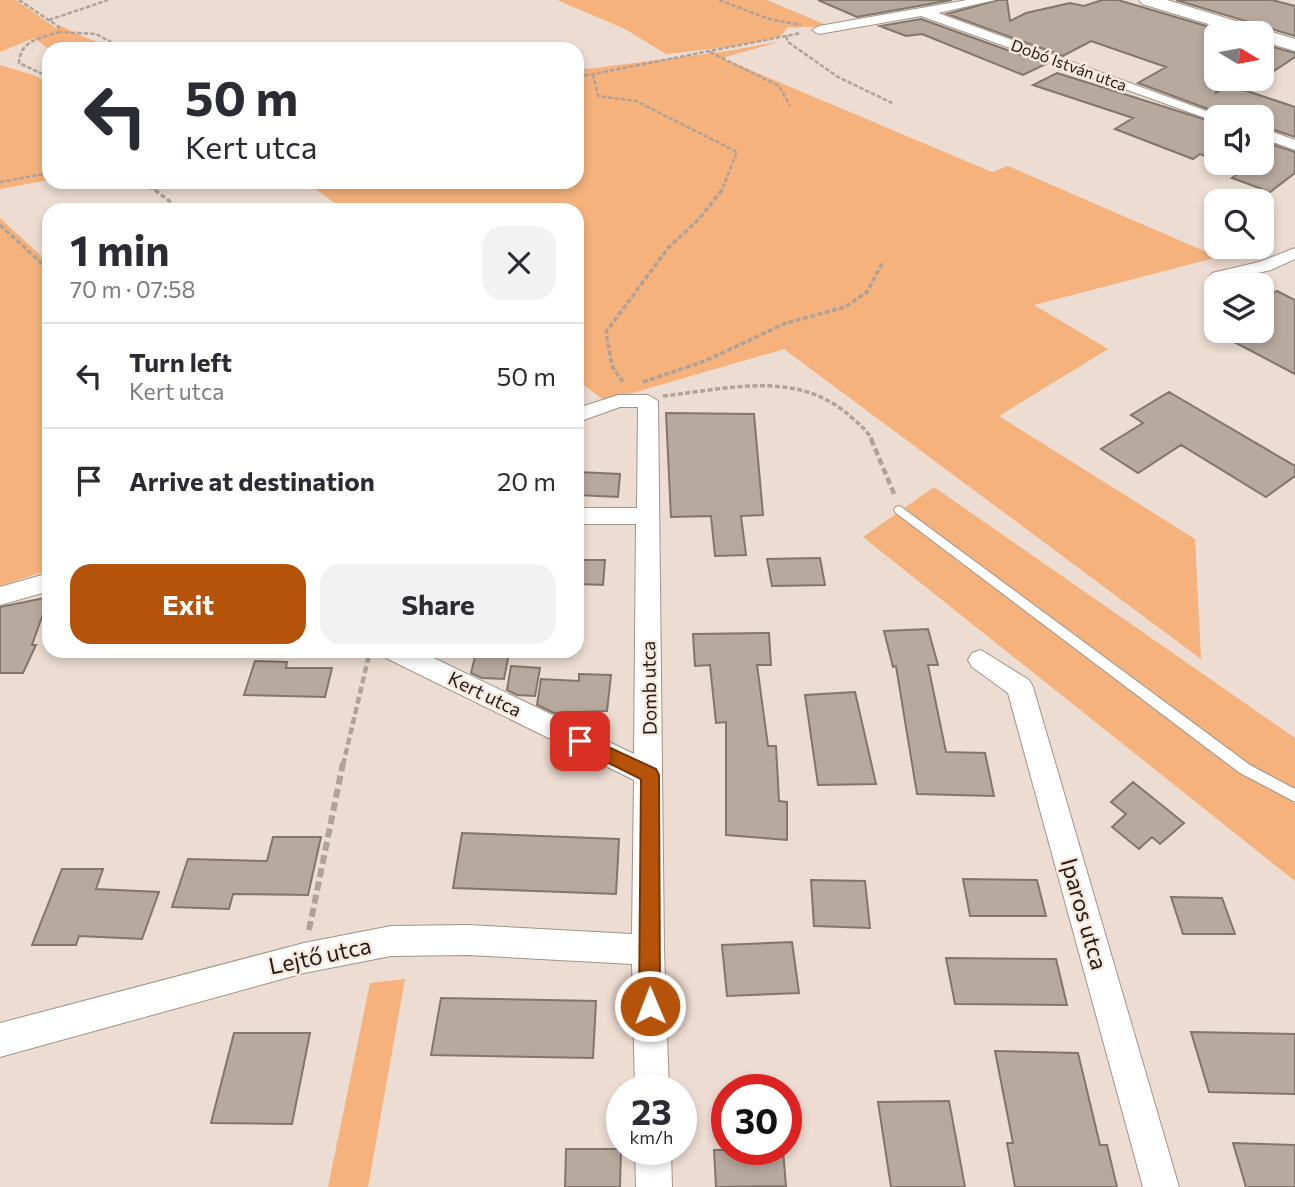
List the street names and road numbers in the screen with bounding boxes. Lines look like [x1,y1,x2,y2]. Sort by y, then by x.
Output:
street label: Dobó István utca [1009,35,1130,94]
street label: Domb utca [636,641,661,735]
street label: Kert utca [445,666,526,721]
street label: Iparos utca [1056,855,1114,973]
street label: Lejtő utca [266,931,374,980]

